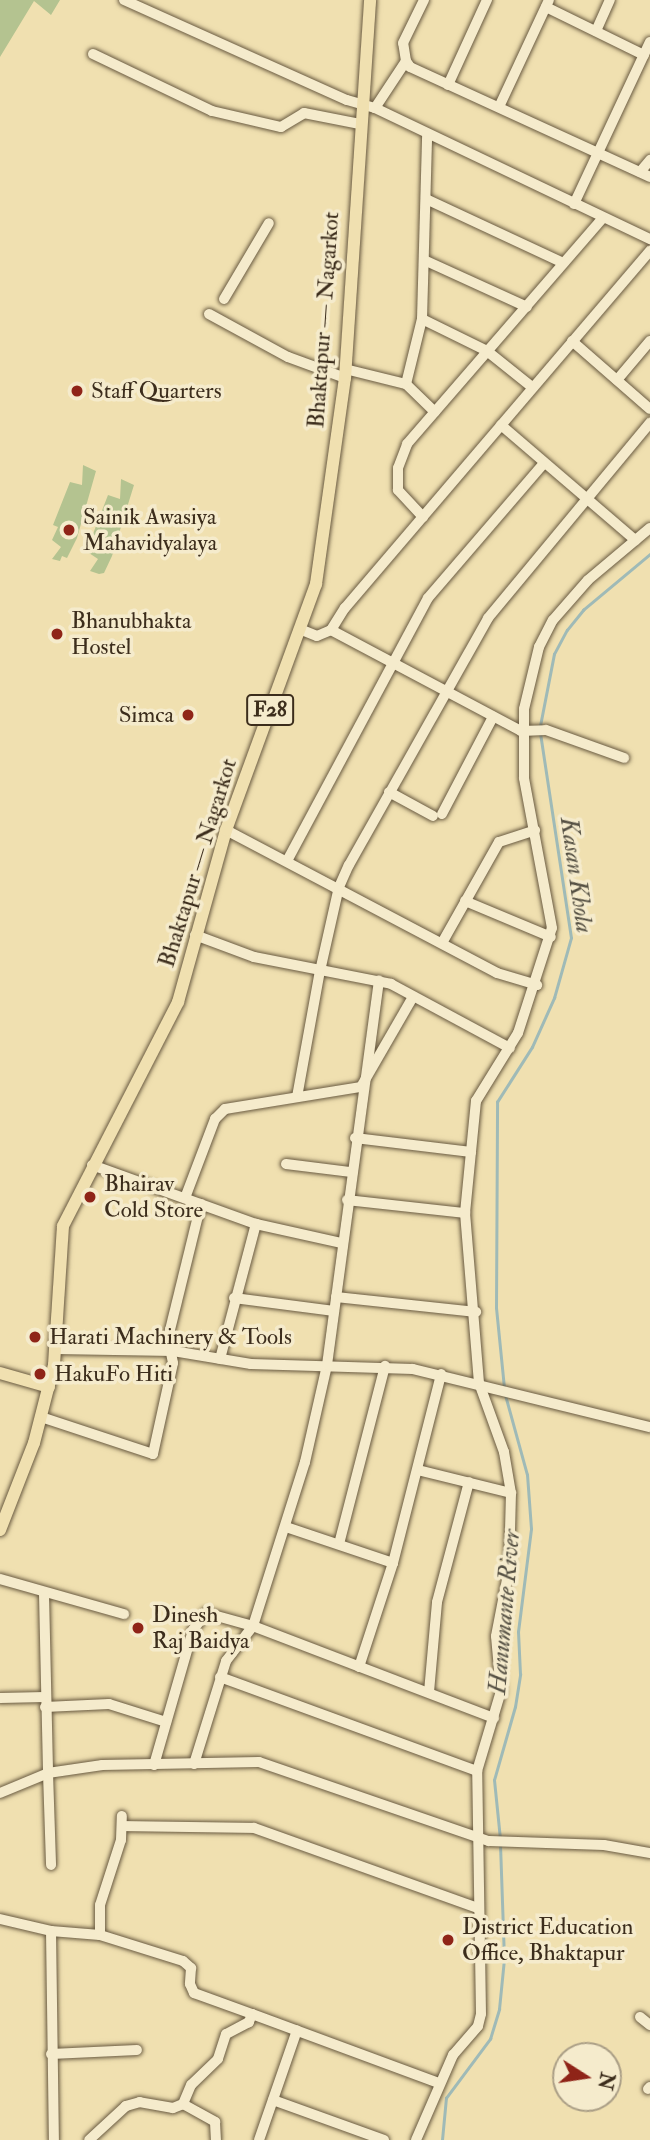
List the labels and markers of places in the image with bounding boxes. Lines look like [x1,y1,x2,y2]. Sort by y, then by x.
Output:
place label: Staff Quarters [91,377,222,405]
marker: Staff Quarters [69,383,85,399]
place label: Sainik Awasiya Mahavidyalaya [83,503,217,557]
marker: Sainik Awasiya Mahavidyalaya [61,522,77,538]
place label: Bhanubhakta Hostel [71,607,191,661]
marker: Bhanubhakta Hostel [49,626,65,642]
place label: Simca [119,701,174,729]
marker: Simca [180,707,196,723]
place label: Bhairav Cold Store [104,1170,203,1224]
marker: Bhairav Cold Store [82,1189,98,1205]
place label: Harati Machinery & Tools [49,1323,292,1351]
marker: Harati Machinery & Tools [27,1329,43,1345]
place label: HakuFo Hiti [54,1360,173,1388]
marker: HakuFo Hiti [32,1366,48,1382]
place label: Dinesh Raj Baidya [152,1601,249,1655]
marker: Dinesh Raj Baidya [130,1620,146,1636]
place label: District Education Office, Bhaktapur [462,1913,633,1967]
marker: District Education Office, Bhaktapur [440,1932,456,1948]

